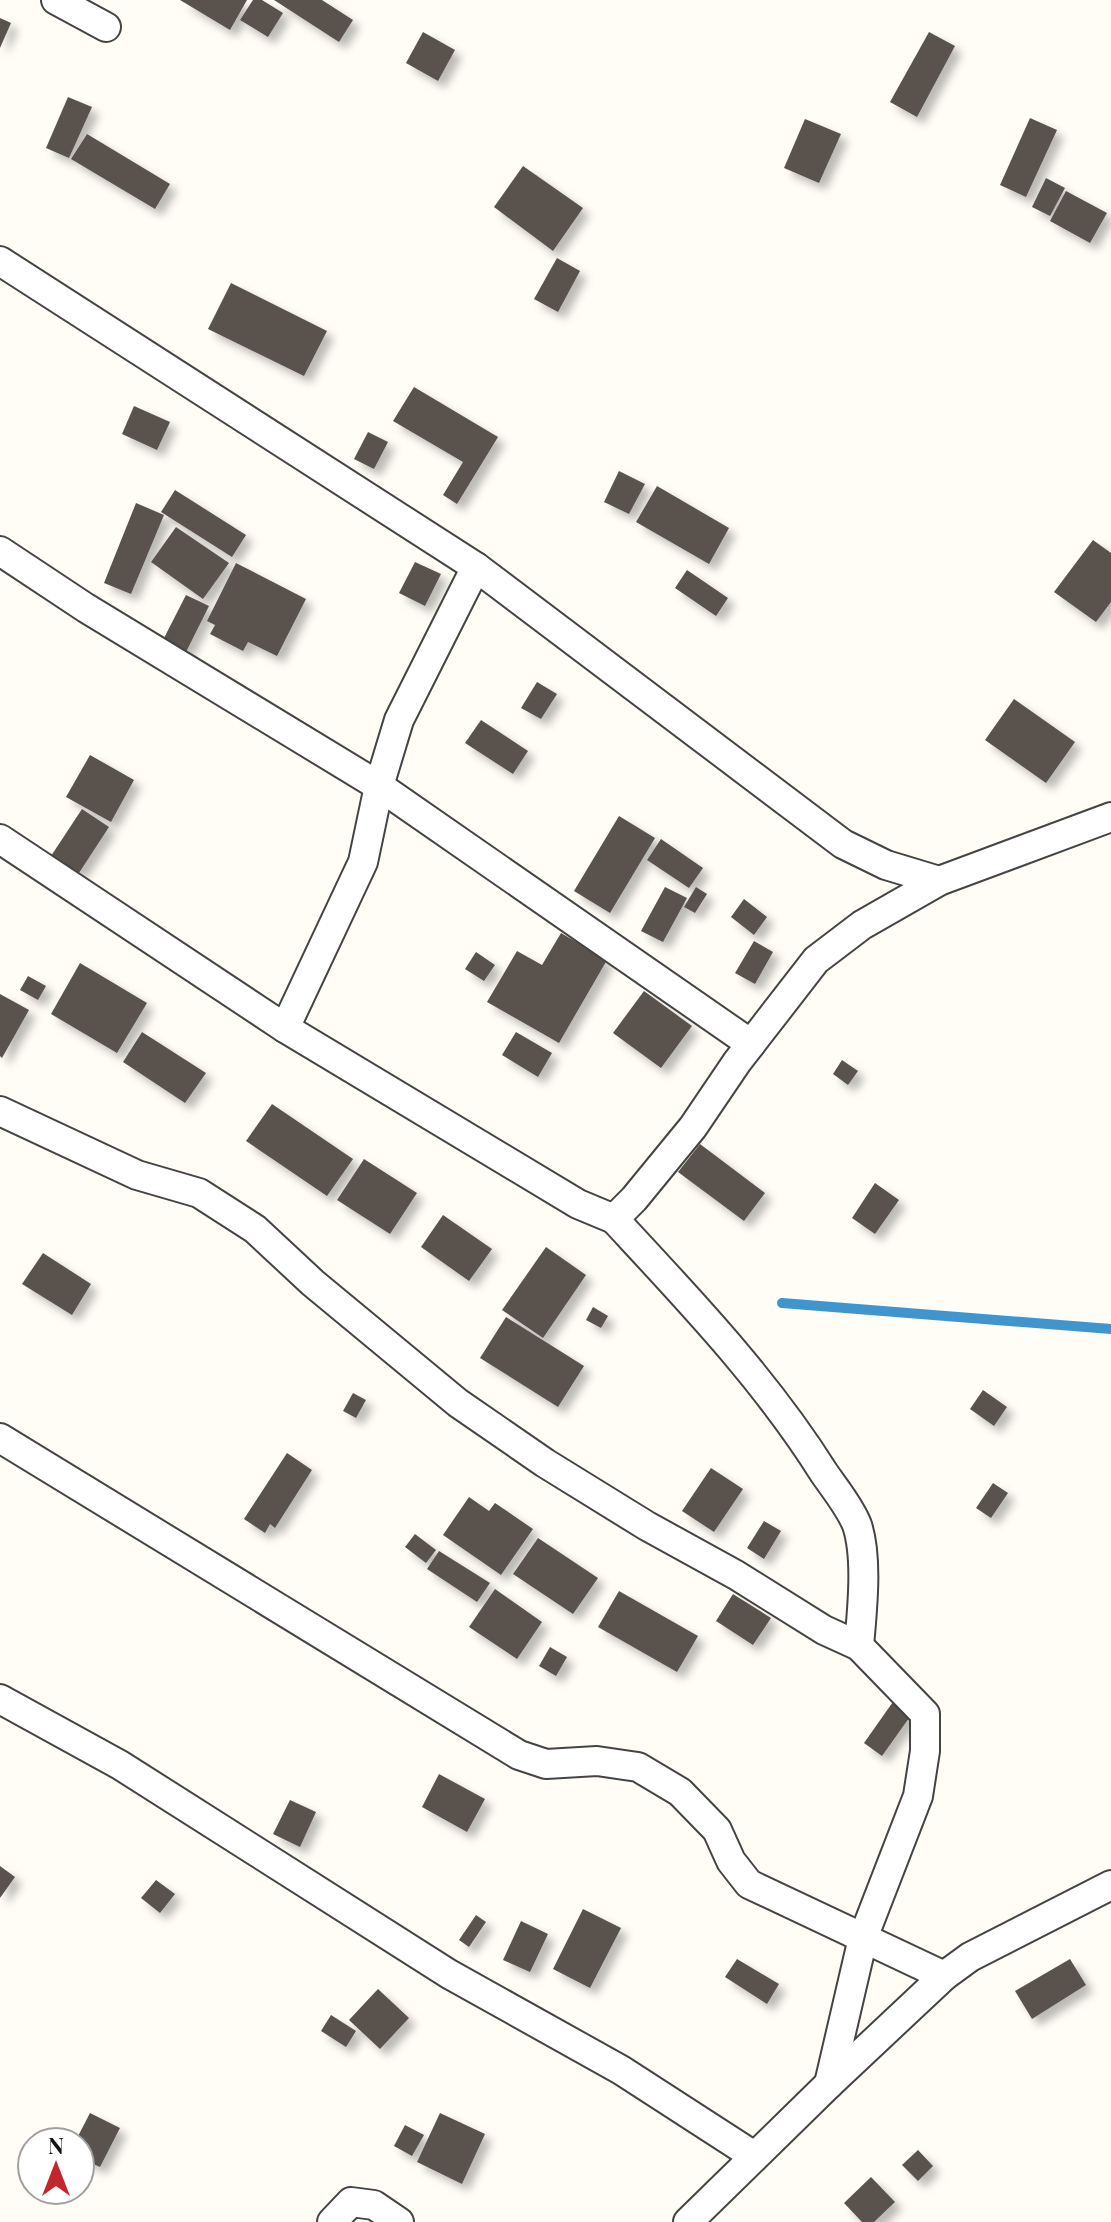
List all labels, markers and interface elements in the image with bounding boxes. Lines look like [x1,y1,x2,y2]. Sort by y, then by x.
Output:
north arrow [16,2126,96,2206]
text: N [48,2130,64,2160]

